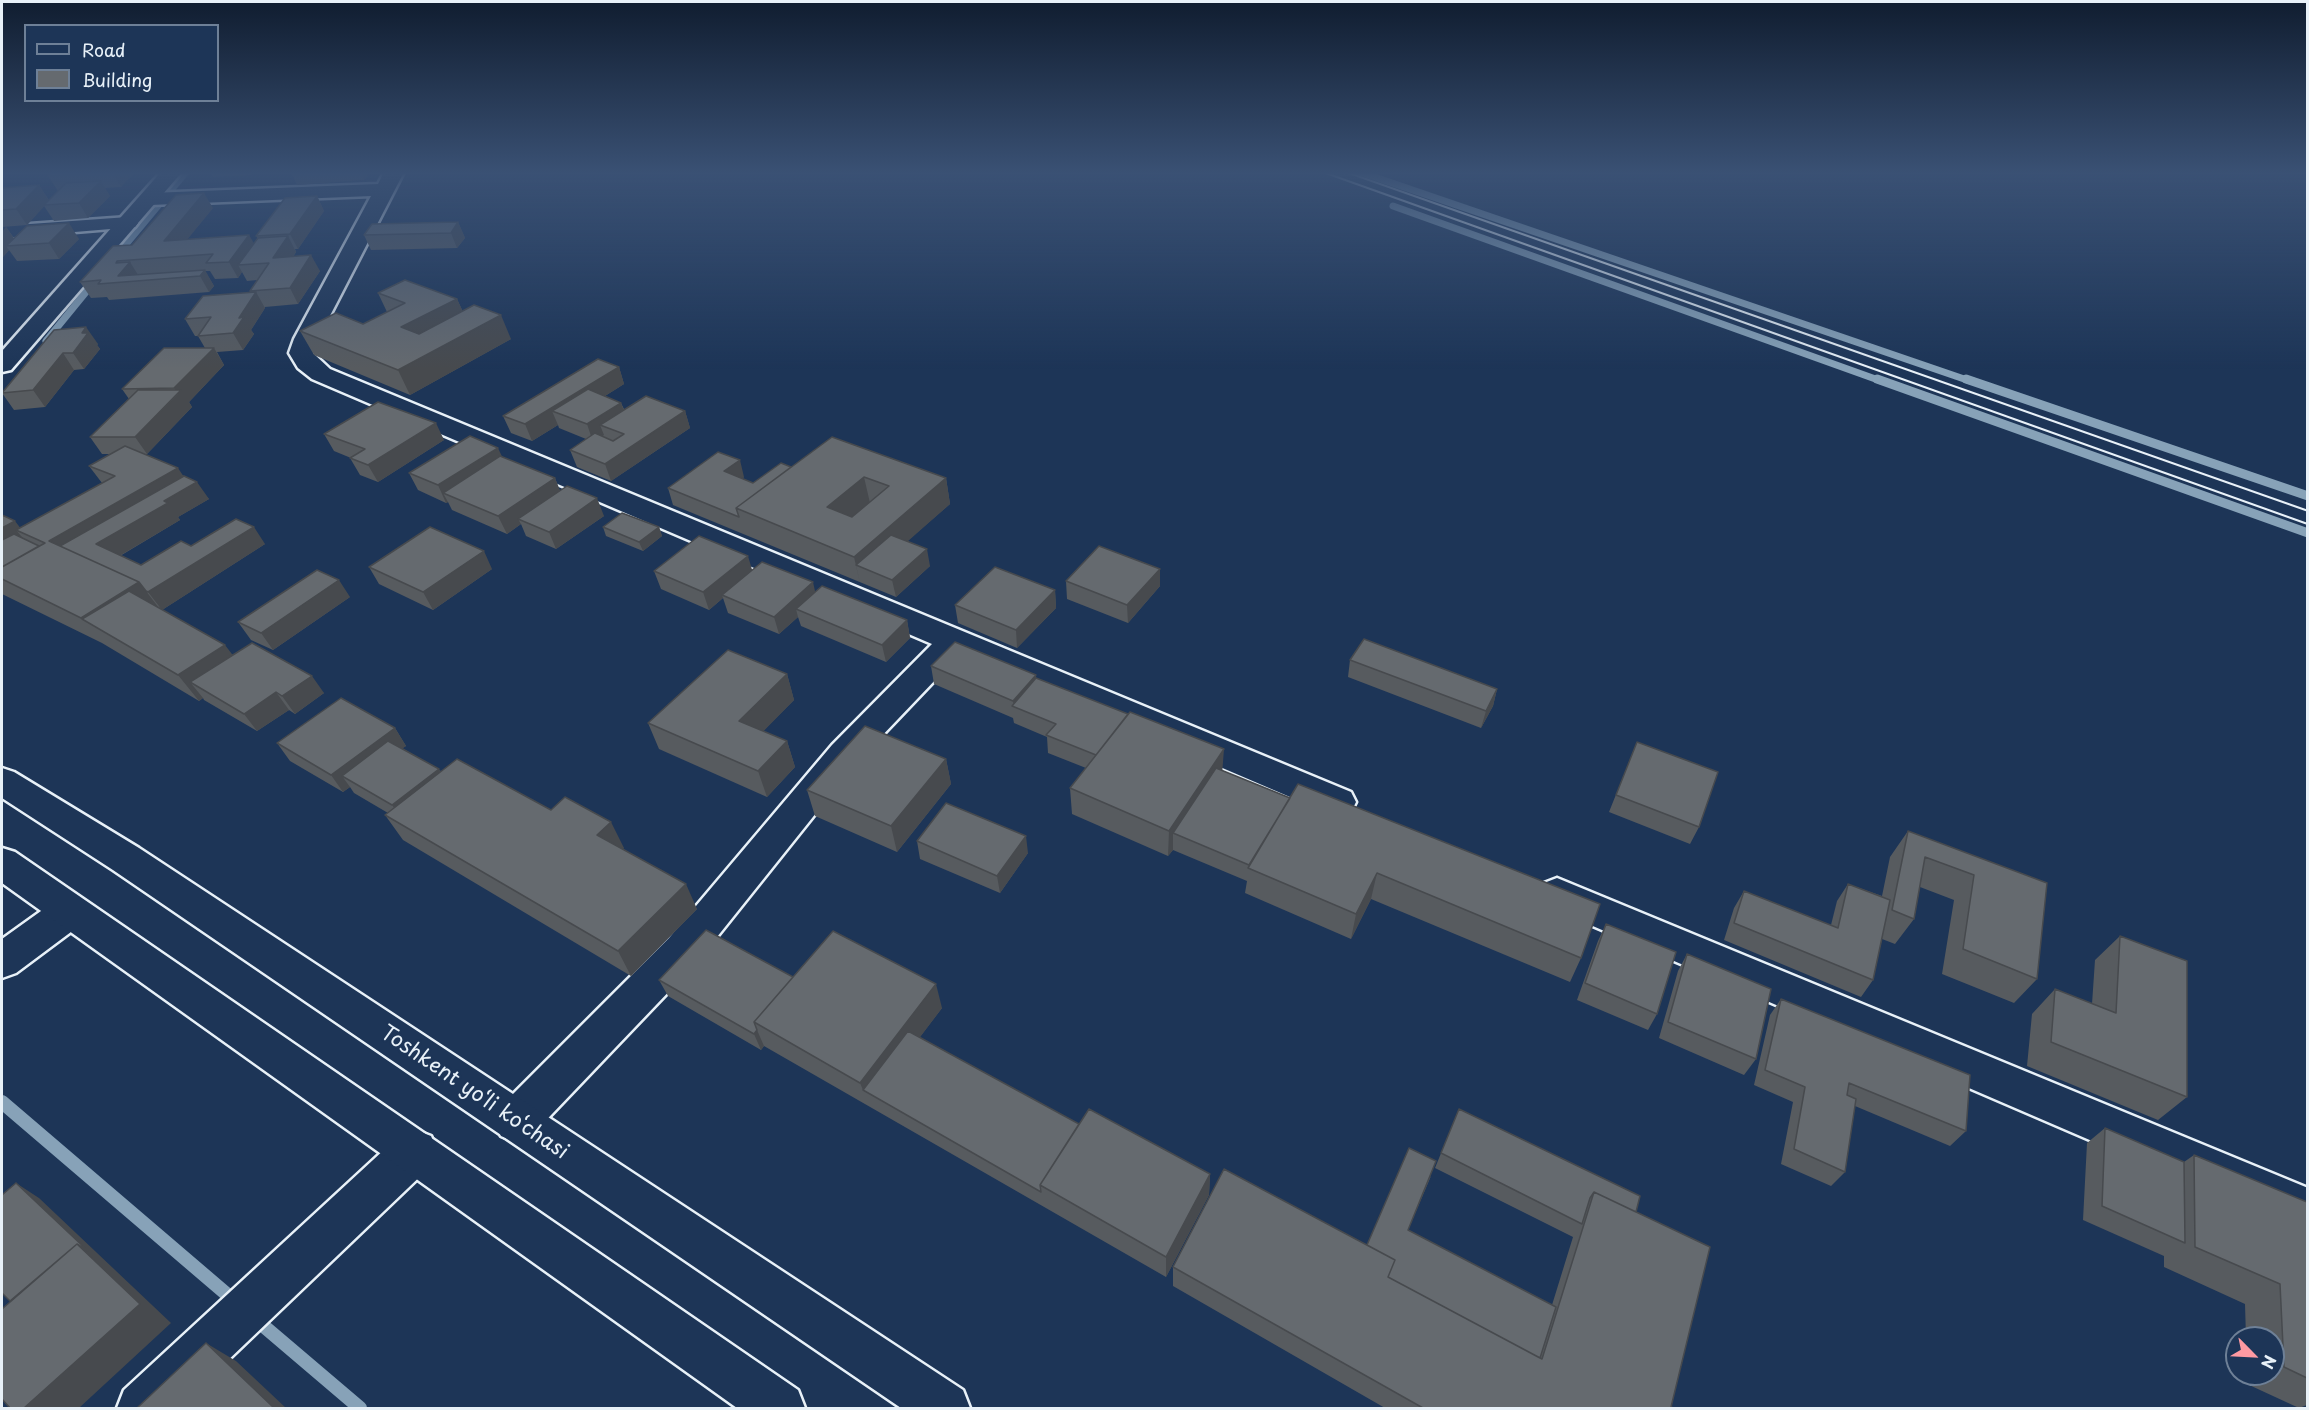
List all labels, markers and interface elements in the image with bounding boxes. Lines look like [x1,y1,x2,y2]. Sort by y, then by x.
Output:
legend [24,24,219,102]
text: Road [82,36,126,63]
text: Building [82,66,152,93]
street label: Toshkent yo‘li ko‘chasi [375,1021,573,1165]
north arrow [2225,1326,2285,1386]
text: N [2256,1352,2283,1373]

